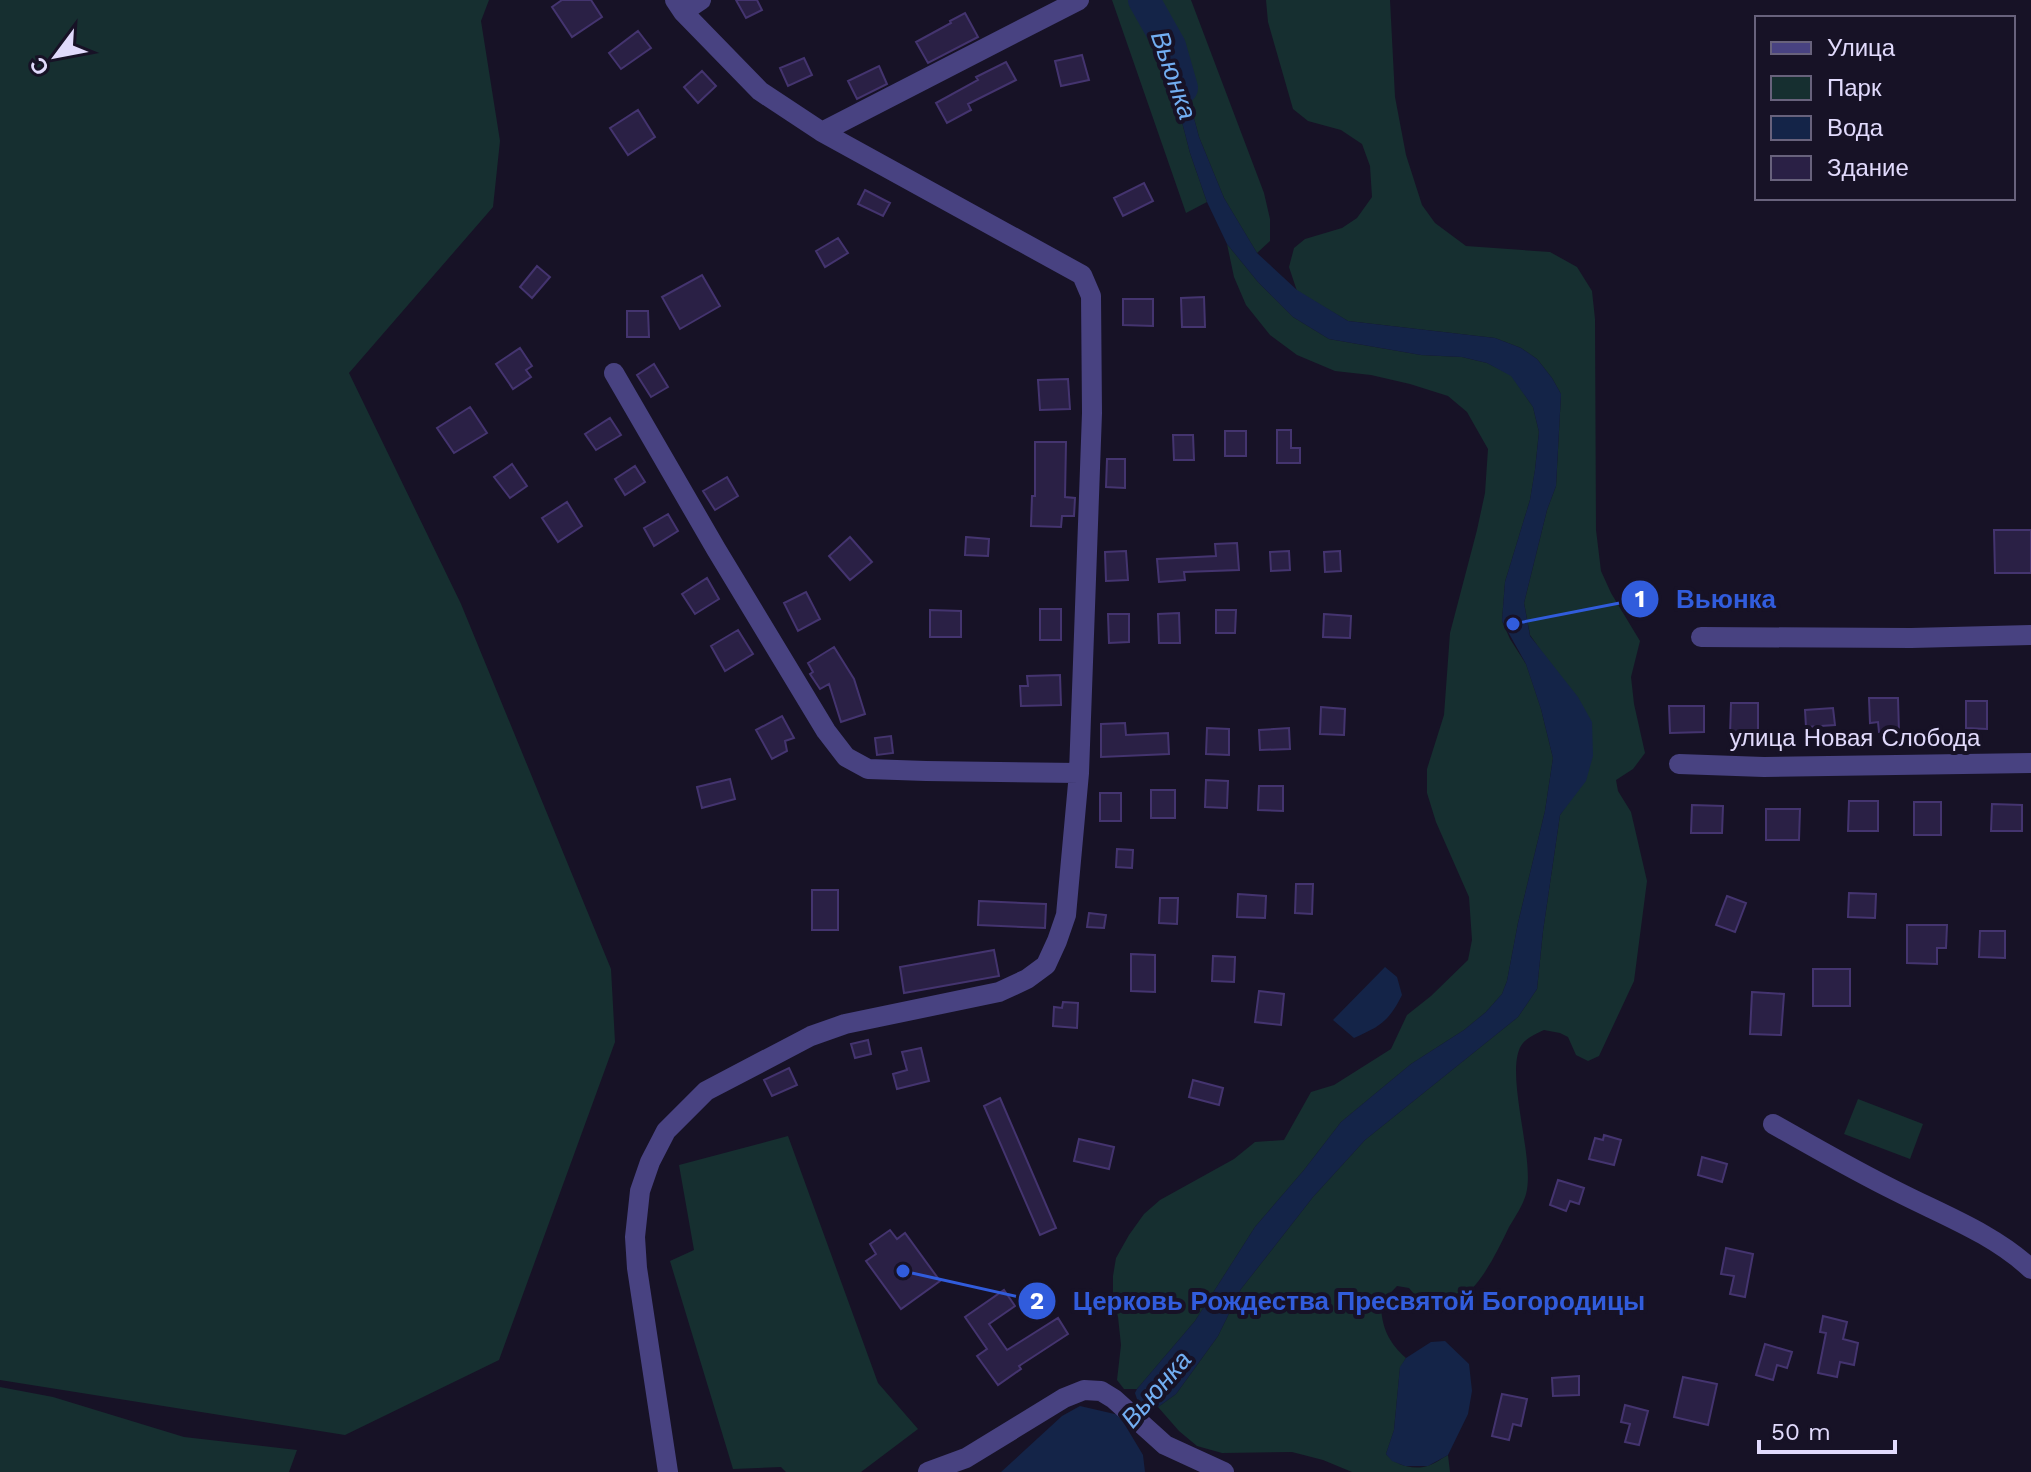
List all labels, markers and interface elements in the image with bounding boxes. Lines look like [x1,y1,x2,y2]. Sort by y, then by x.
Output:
north arrow [16,16,96,96]
legend [1755,16,2015,200]
water label: Вьюнка [1145,27,1203,123]
text: Улица [1827,34,1896,62]
text: С [25,53,54,80]
text: Парк [1827,74,1882,102]
text: Вода [1827,114,1884,142]
text: Здание [1827,154,1909,182]
callout: Вьюнка [1620,574,1792,624]
text: Вьюнка [1676,584,1777,614]
text: 1 [1635,585,1645,613]
street label: улица Новая Слобода [1730,724,1981,752]
callout: Церковь Рождества Пресвятой Богородицы [1017,1276,1661,1326]
text: Церковь Рождества Пресвятой Богородицы [1073,1286,1645,1316]
text: 2 [1030,1287,1044,1315]
water label: Вьюнка [1115,1345,1197,1433]
scale bar [1759,1404,1895,1454]
text: 50 m [1771,1418,1831,1446]

